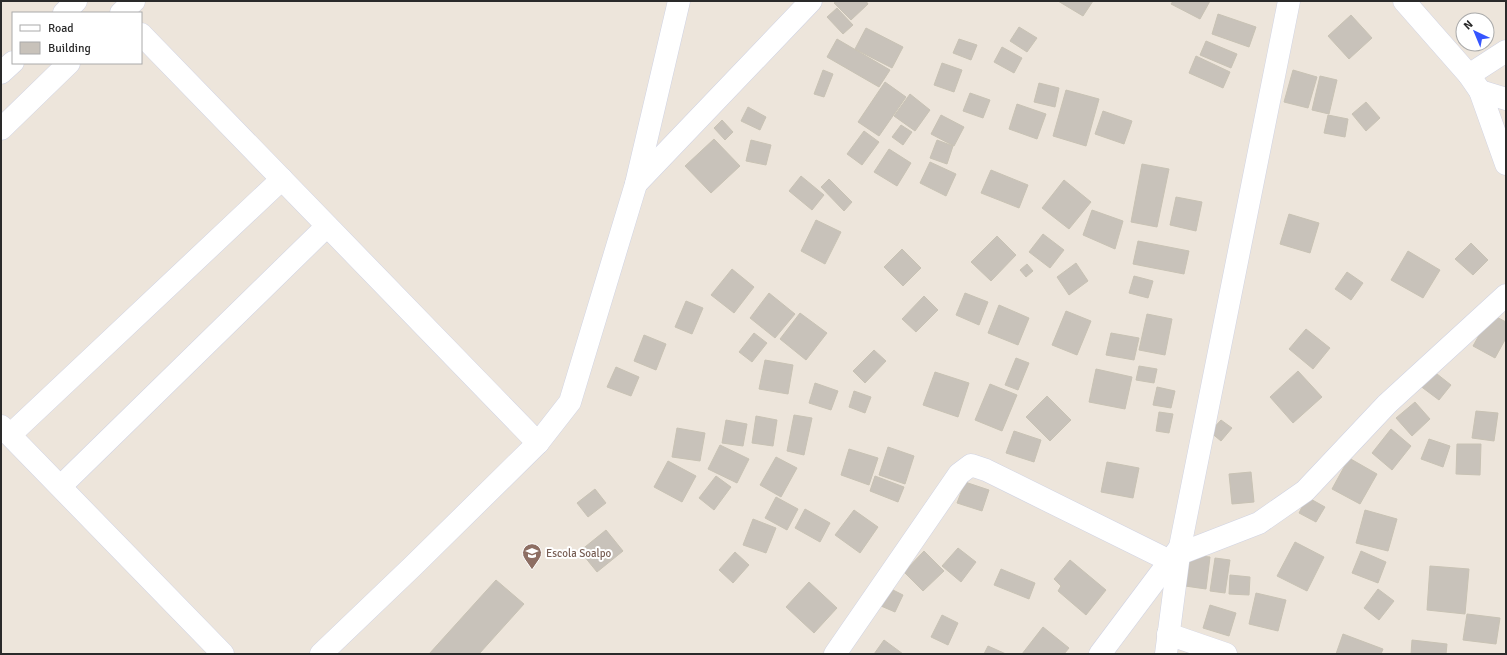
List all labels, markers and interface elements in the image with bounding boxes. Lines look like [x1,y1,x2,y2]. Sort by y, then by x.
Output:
legend [12,12,142,64]
north arrow [1455,12,1495,52]
text: N [1461,18,1476,33]
text: Road [48,21,74,36]
text: Building [48,41,91,56]
school or university icon: Escola Soalpo [521,542,543,570]
place label: Escola Soalpo [546,547,612,560]

